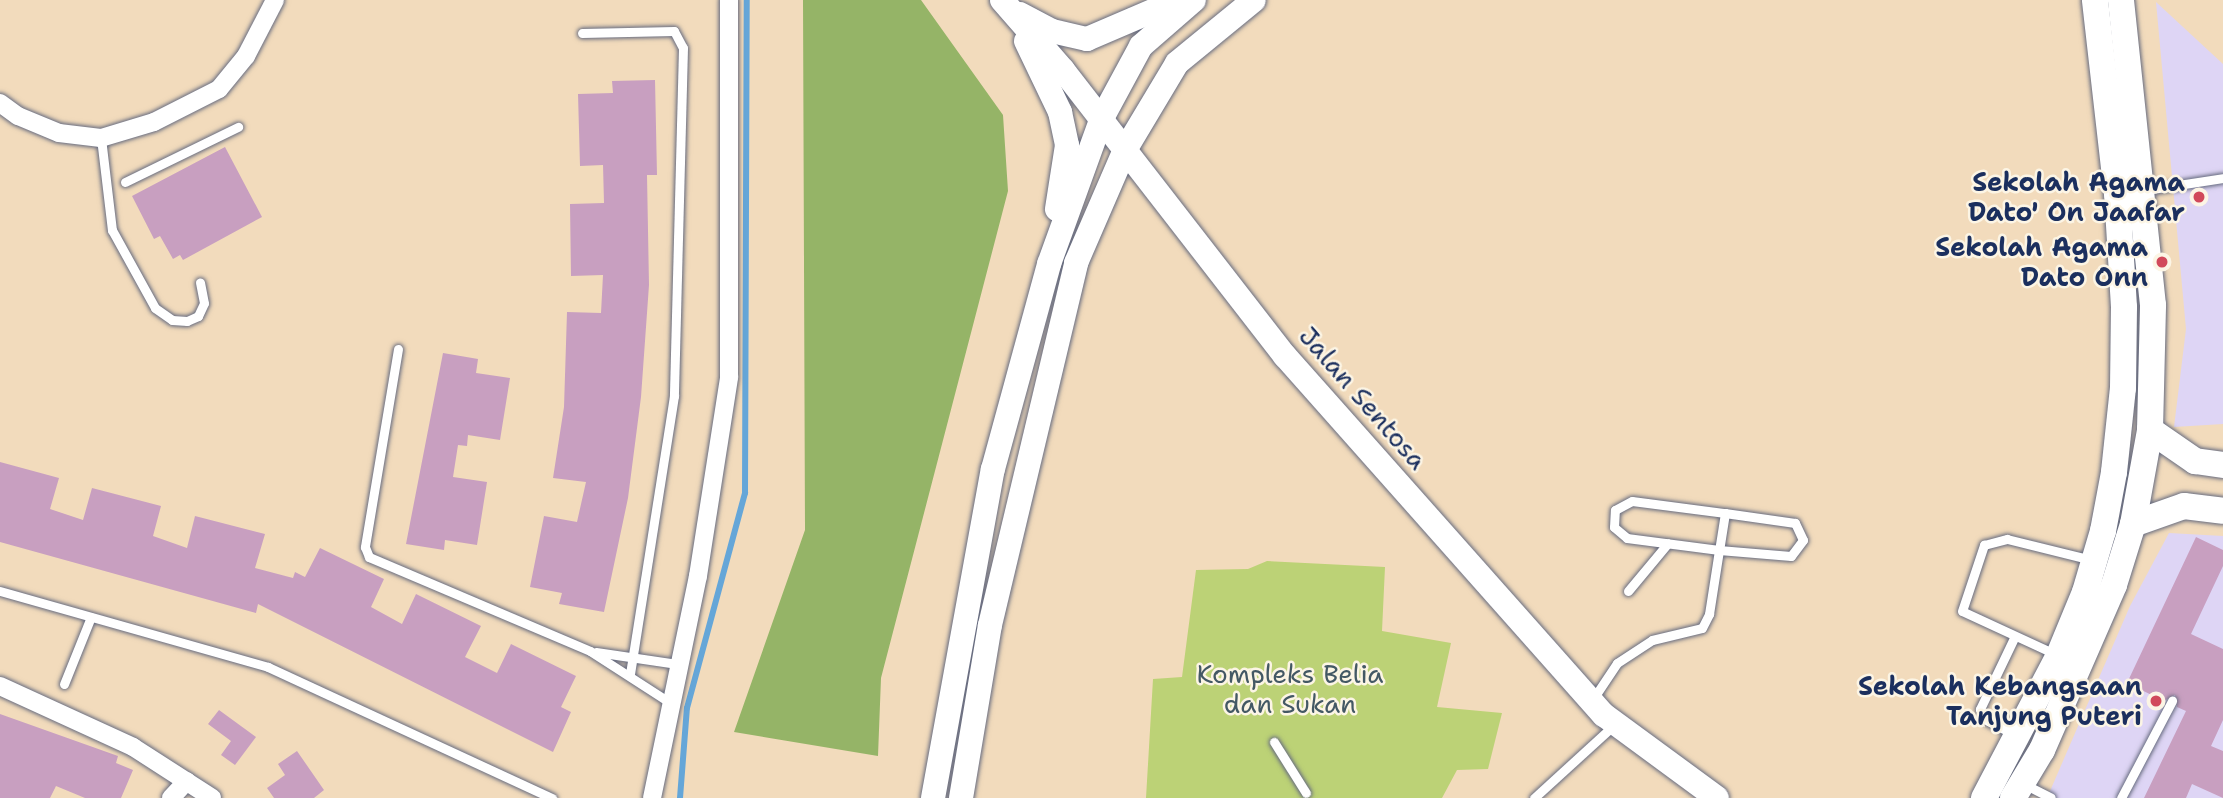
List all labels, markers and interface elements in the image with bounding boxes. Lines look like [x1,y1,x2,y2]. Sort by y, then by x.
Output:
place label: Sekolah Agama Dato' On Jaafar [1968,166,2185,228]
marker: Sekolah Agama Dato' On Jaafar [2191,189,2207,205]
place label: Sekolah Agama Dato Onn [1935,231,2148,292]
marker: Sekolah Agama Dato Onn [2154,254,2170,270]
street label: Jalan Sentosa [1293,320,1433,476]
park label: Kompleks Belia dan Sukan [1196,658,1384,720]
place label: Sekolah Kebangsaan Tanjung Puteri [1858,670,2142,732]
marker: Sekolah Kebangsaan Tanjung Puteri [2148,693,2164,709]

